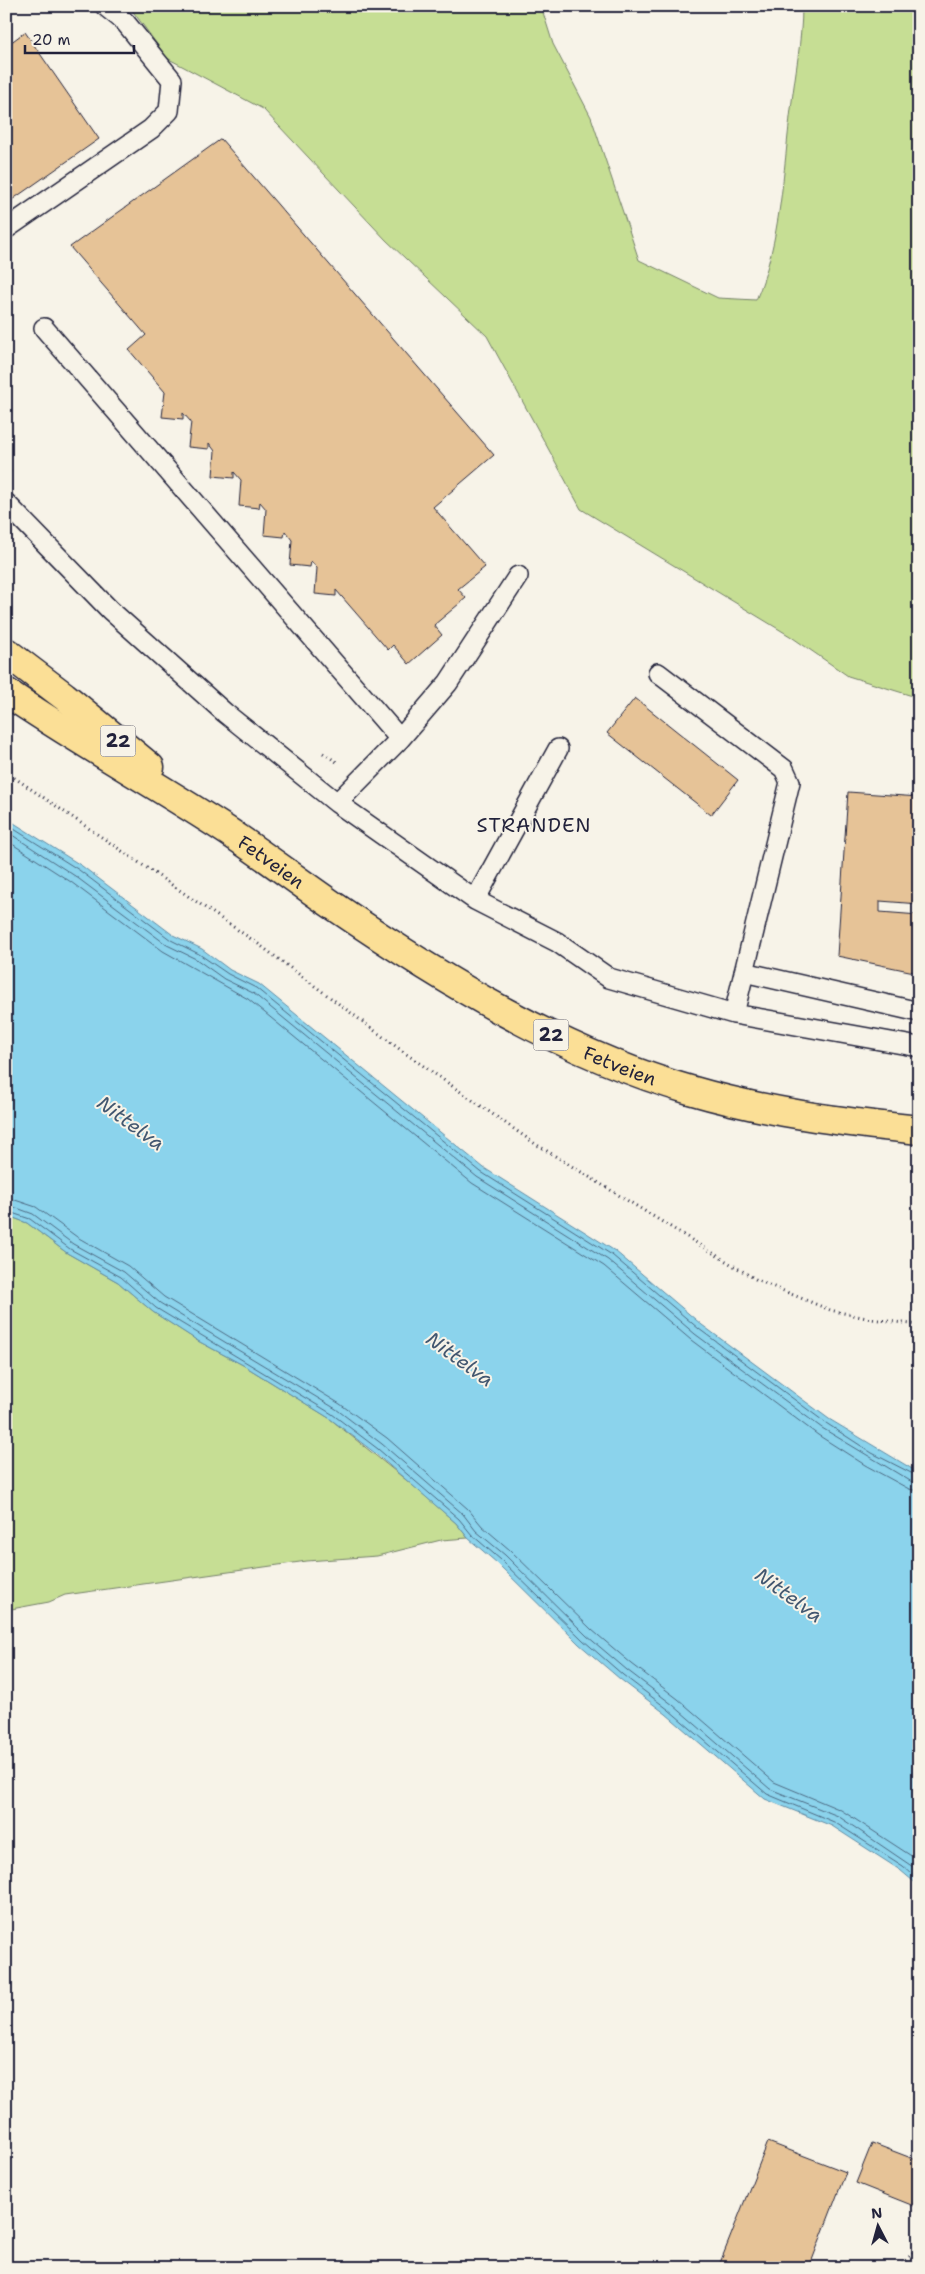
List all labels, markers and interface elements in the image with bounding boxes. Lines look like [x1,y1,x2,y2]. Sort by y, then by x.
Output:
scale bar [25,22,134,54]
text: 20 m [32,30,71,50]
road number: 22 [100,726,136,756]
district label: STRANDEN [476,812,592,838]
street label: Fetveien [233,829,310,894]
road number: 22 [534,1020,568,1050]
street label: Fetveien [580,1040,660,1091]
water label: Nittelva [92,1090,170,1156]
water label: Nittelva [421,1326,499,1392]
water label: Nittelva [750,1562,828,1628]
north arrow [852,2202,902,2252]
text: N [870,2204,883,2223]

